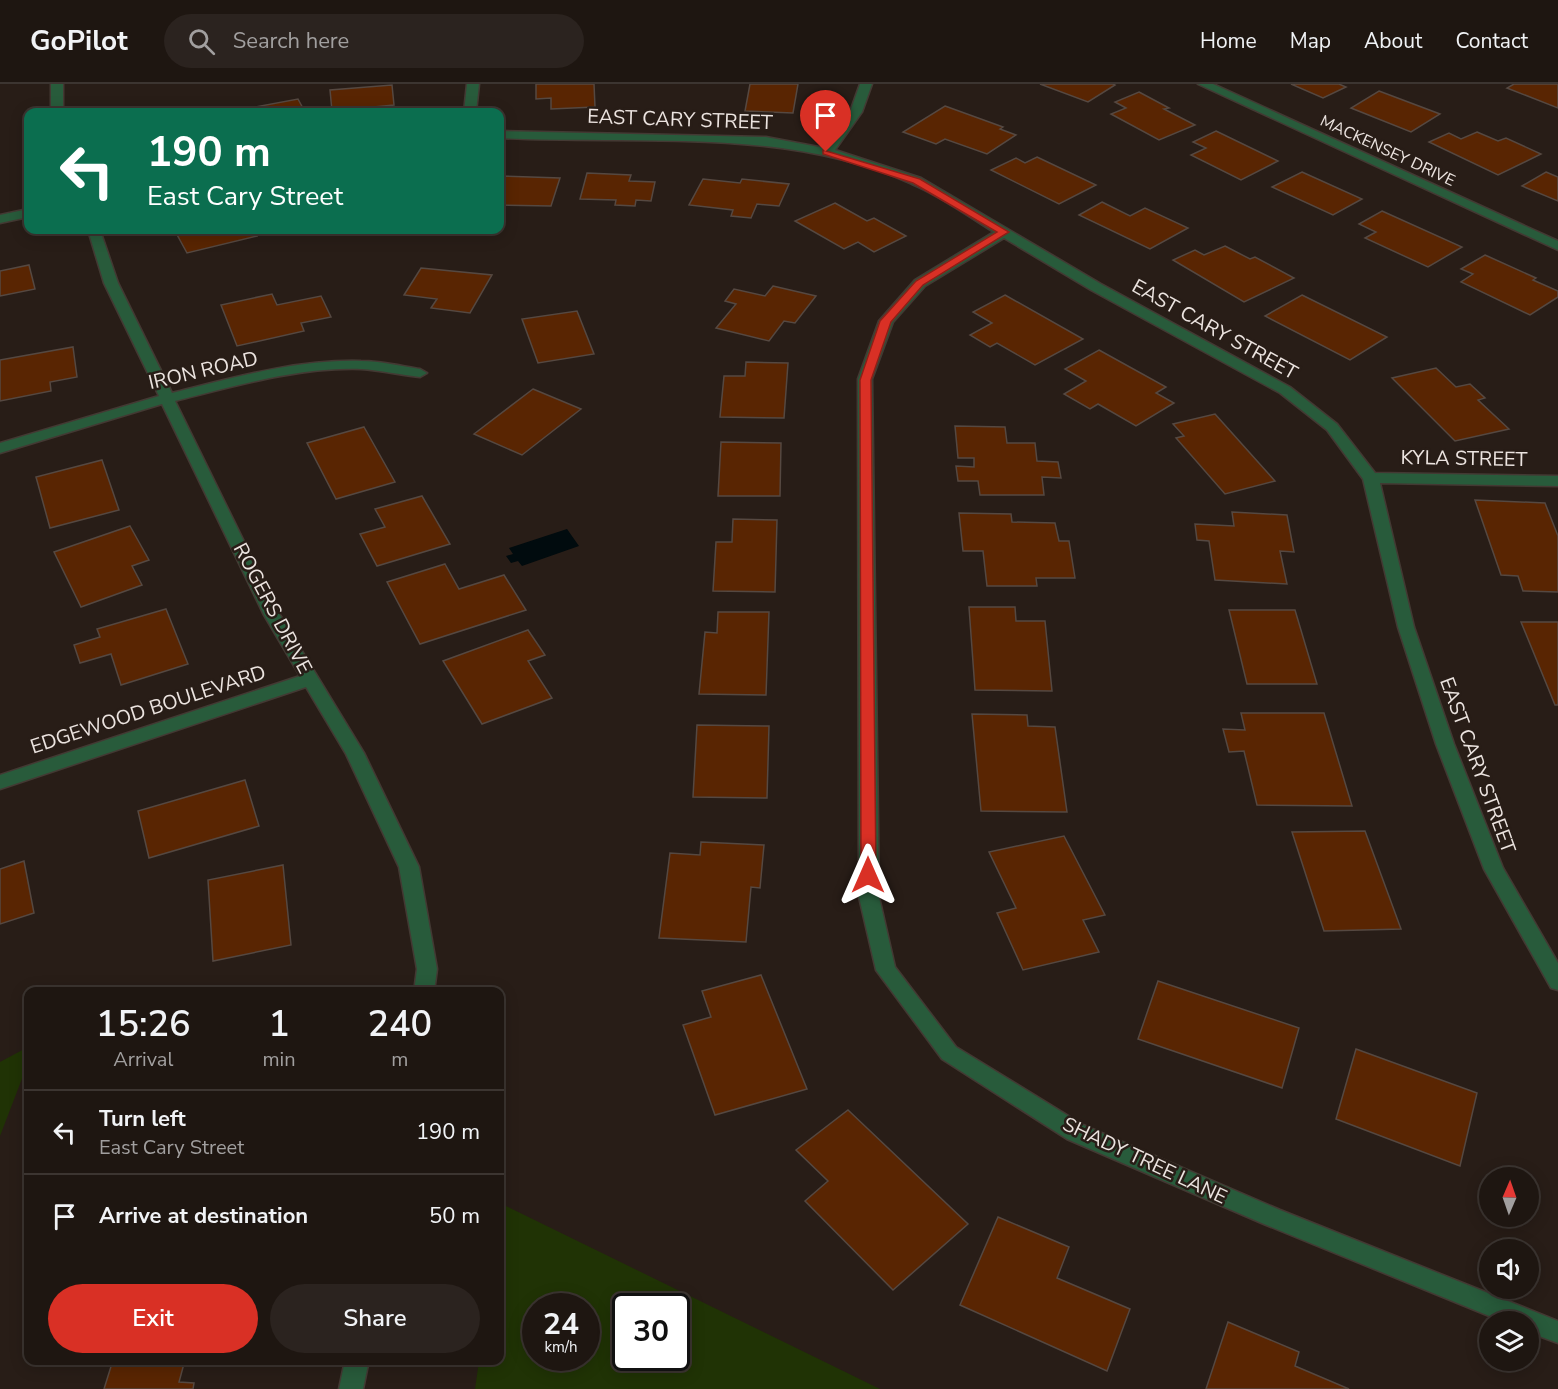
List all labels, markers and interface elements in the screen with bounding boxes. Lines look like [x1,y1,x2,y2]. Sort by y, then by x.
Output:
search box [164,14,584,68]
text: GoPilot [30,22,128,60]
icon: search [185,25,218,58]
text: Search here [233,26,349,56]
text: Home [1200,27,1257,55]
text: Map [1290,27,1331,55]
text: About [1364,27,1422,55]
text: Contact [1455,27,1528,55]
pin [800,90,851,152]
icon: arrive [809,99,842,132]
street label: EAST CARY STREET [587,103,773,136]
street label: MACKENSEY DRIVE [1316,110,1459,192]
text: 190 m [147,124,271,181]
icon: left [48,132,126,210]
text: East Cary Street [147,178,343,215]
street label: EAST CARY STREET [1127,273,1302,386]
street label: IRON ROAD [146,345,260,396]
street label: KYLA STREET [1400,444,1528,473]
street label: ROGERS DRIVE [227,538,318,678]
street label: EDGEWOOD BOULEVARD [27,659,269,760]
street label: EAST CARY STREET [1433,673,1522,857]
position arrow [836,843,900,907]
text: 15:26 [96,1000,191,1049]
text: 1 [268,1000,290,1049]
text: 240 [367,1000,432,1049]
text: Arrival [113,1046,173,1073]
text: min [263,1046,296,1073]
text: m [391,1046,408,1073]
text: Turn left [99,1104,186,1134]
street label: SHADY TREE LANE [1058,1110,1231,1210]
icon: left [48,1116,81,1149]
text: 190 m [416,1117,480,1147]
text: East Cary Street [99,1134,244,1161]
north arrow [1479,1167,1539,1227]
map controls [1479,1167,1539,1371]
icon: arrive [48,1200,81,1233]
text: Arrive at destination [99,1201,308,1231]
text: 50 m [429,1201,480,1231]
button: sound [1479,1239,1539,1299]
button: Exit [48,1284,258,1353]
button: Share [270,1284,480,1353]
speed limit sign: 30 [612,1293,690,1371]
text: 24 [543,1304,579,1345]
button: layers [1479,1311,1539,1371]
text: km/h [544,1337,578,1357]

